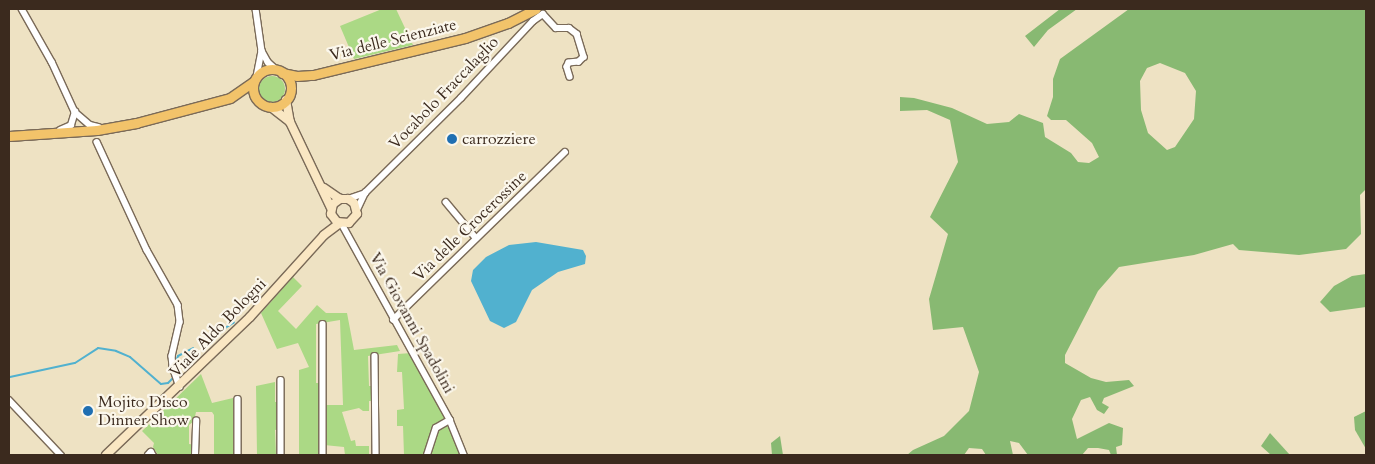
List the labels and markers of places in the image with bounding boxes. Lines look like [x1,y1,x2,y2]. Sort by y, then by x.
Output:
place label: carrozziere [462,129,536,149]
marker: carrozziere [446,133,458,145]
place label: Mojito Disco Dinner Show [98,392,189,430]
marker: Mojito Disco Dinner Show [82,405,94,417]

